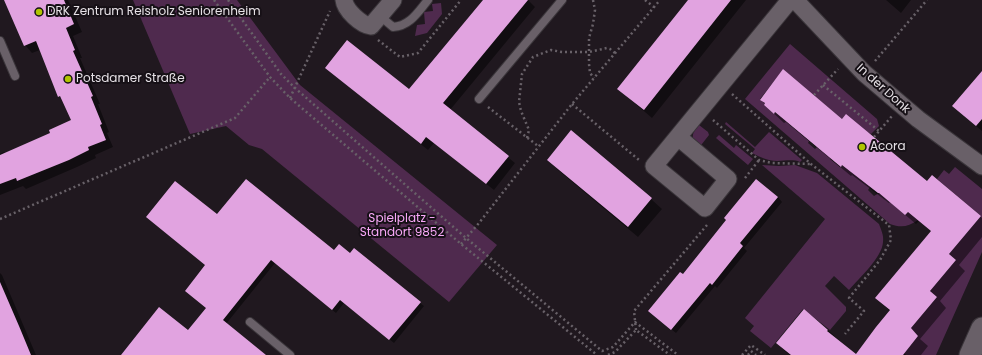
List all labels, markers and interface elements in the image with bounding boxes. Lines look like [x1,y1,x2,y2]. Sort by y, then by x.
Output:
place label: DRK Zentrum Reisholz Seniorenheim [47,5,261,19]
marker: DRK Zentrum Reisholz Seniorenheim [34,7,44,17]
street label: In der Donk [853,61,913,117]
place label: Potsdamer Straße [76,72,185,86]
marker: Potsdamer Straße [63,74,73,84]
place label: Acora [870,140,906,154]
marker: Acora [857,142,867,152]
park label: Spielplatz - Standort 9852 [360,212,444,240]

